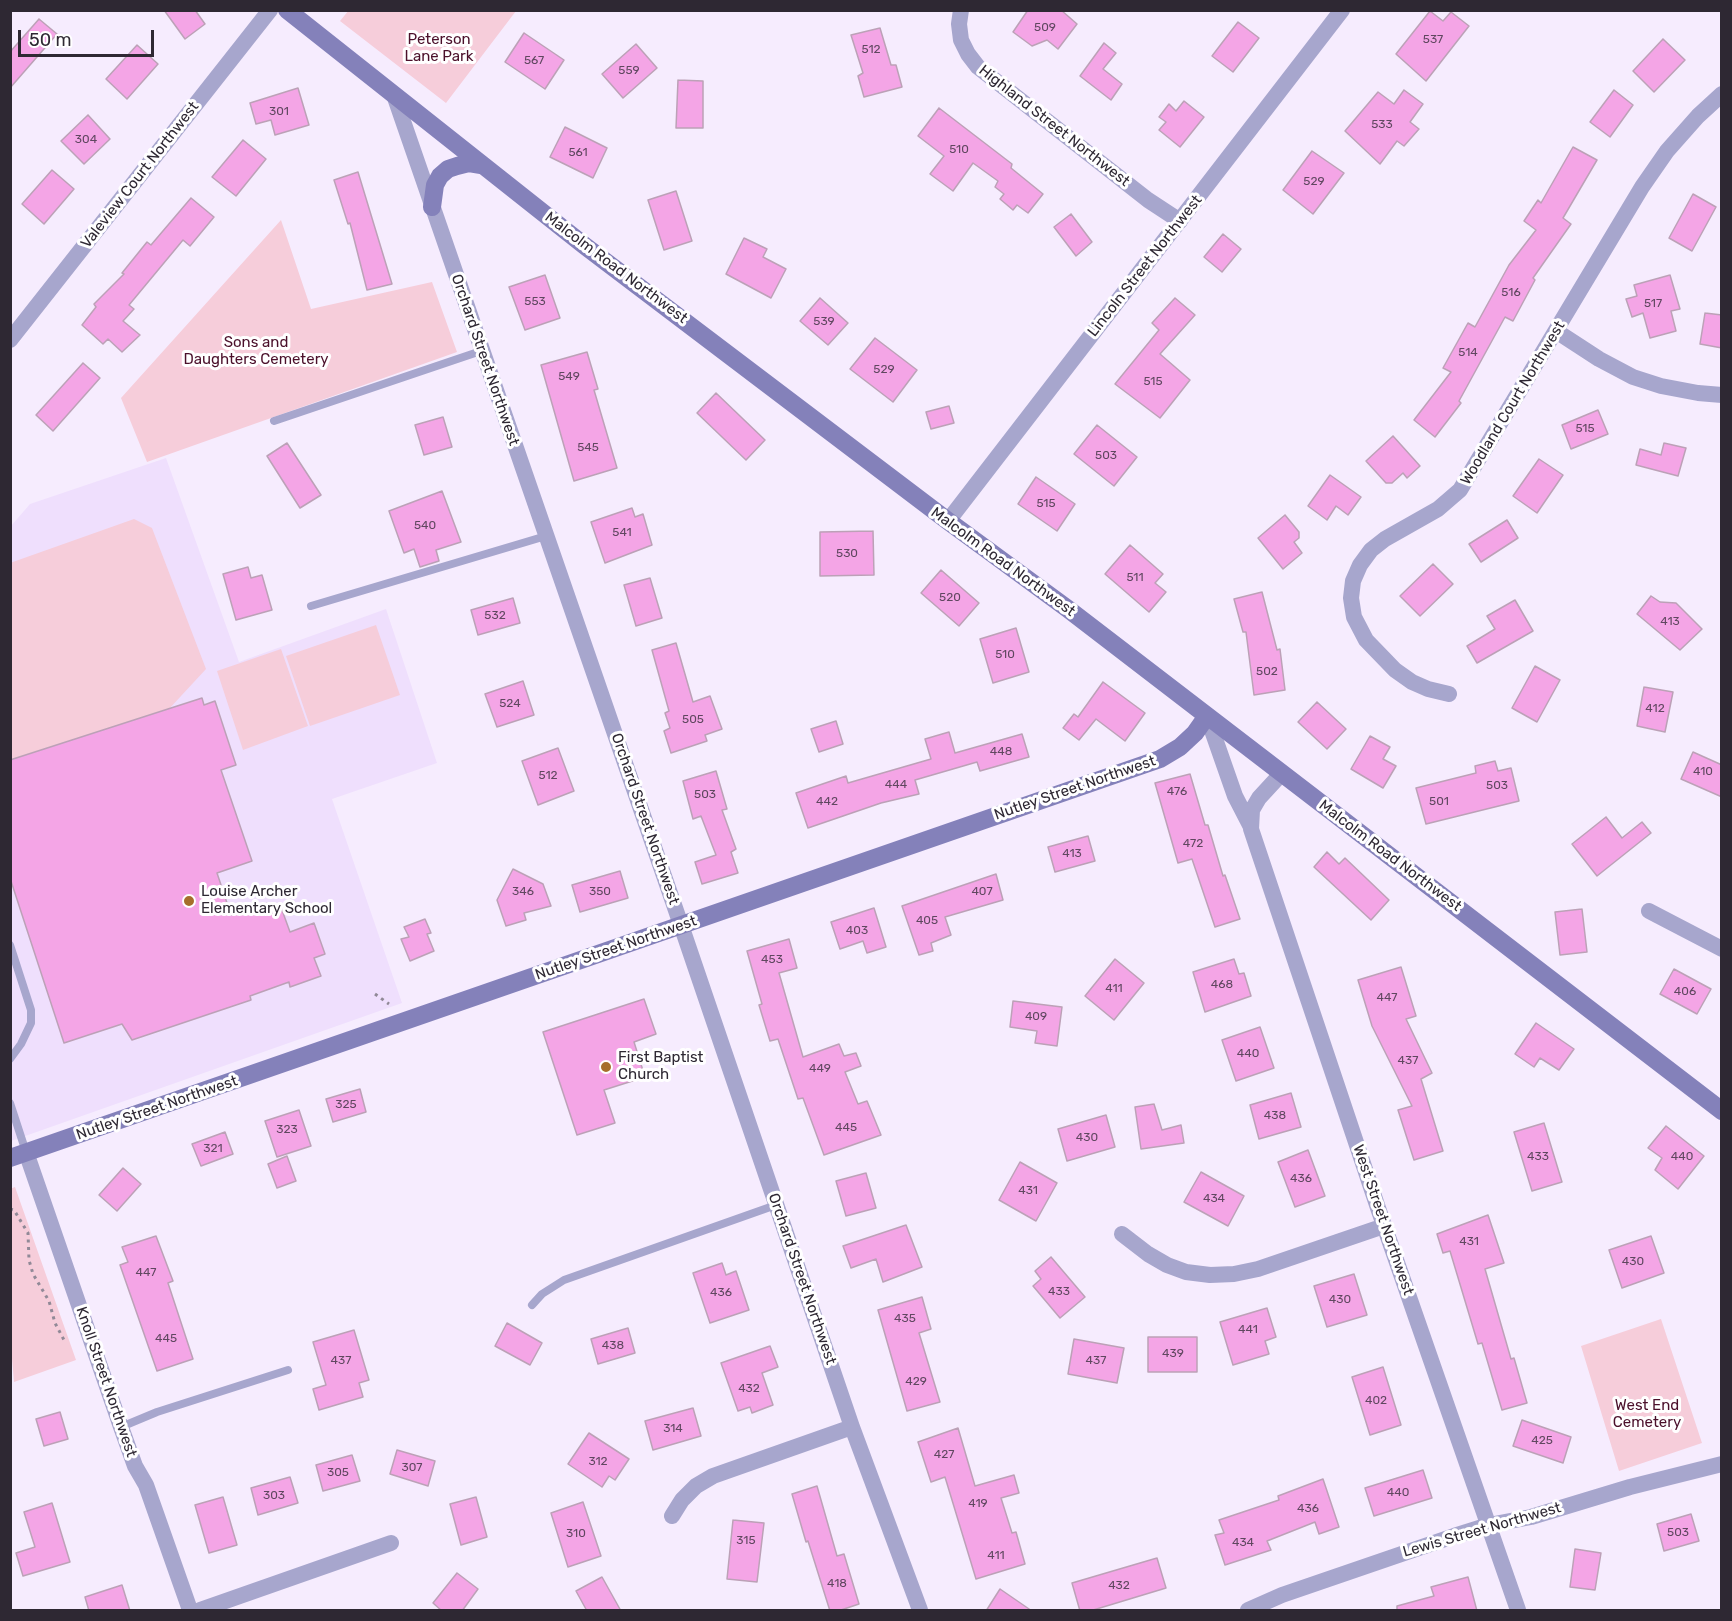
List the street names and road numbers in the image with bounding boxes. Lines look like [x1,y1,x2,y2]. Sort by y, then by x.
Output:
street label: Highland Street Northwest [975,62,1133,190]
street label: Valeview Court Northwest [77,98,203,252]
street label: Lincoln Street Northwest [1084,192,1206,340]
street label: Malcolm Road Northwest [541,208,691,328]
street label: Orchard Street Northwest [447,272,523,448]
street label: Woodland Court Northwest [1457,318,1569,488]
street label: Malcolm Road Northwest [927,504,1079,620]
street label: Orchard Street Northwest [607,731,683,907]
street label: Nutley Street Northwest [992,752,1158,824]
street label: Malcolm Road Northwest [1315,796,1465,916]
street label: Nutley Street Northwest [533,912,699,984]
street label: Nutley Street Northwest [74,1072,240,1144]
street label: West Street Northwest [1349,1143,1417,1297]
street label: Orchard Street Northwest [764,1191,840,1367]
street label: Knoll Street Northwest [72,1304,140,1460]
street label: Lewis Street Northwest [1401,1499,1563,1561]

